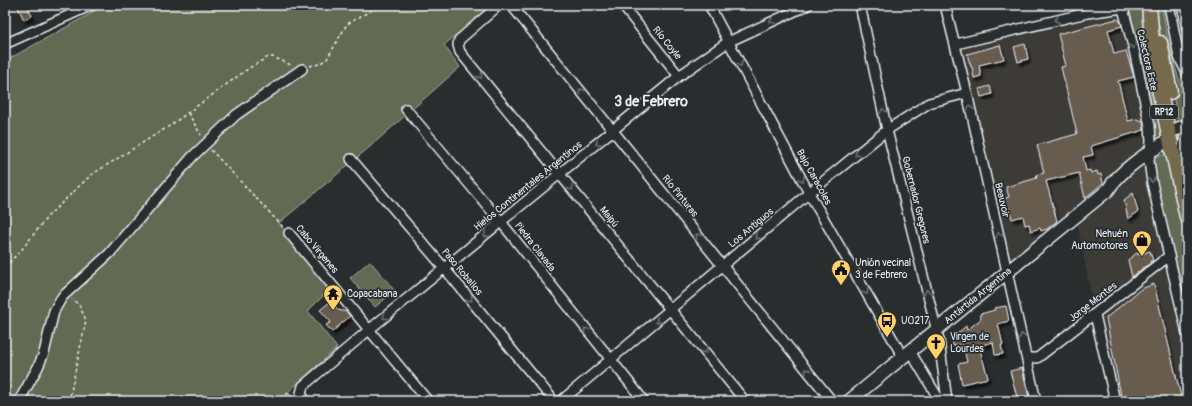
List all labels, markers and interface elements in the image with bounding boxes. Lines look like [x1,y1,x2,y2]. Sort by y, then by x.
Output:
one-way arrow [769,16,776,24]
one-way arrow [1054,16,1061,24]
street label: Río Coyle [650,24,684,62]
street label: Colectora Este [1134,28,1160,92]
one-way arrow [1128,42,1137,49]
one-way arrow [735,60,743,67]
one-way arrow [476,72,483,79]
one-way arrow [579,89,586,96]
district label: 3 de Febrero [614,93,688,110]
one-way arrow [967,105,975,111]
road number: RP12 [1150,105,1178,119]
one-way arrow [880,108,888,114]
street label: Hielos Continentales Argentinos [472,138,585,233]
one-way arrow [595,139,602,146]
street label: Bajo Caracoles [794,147,834,207]
one-way arrow [854,150,862,157]
street label: Gobernador Gregores [899,155,933,245]
street label: Río Pinturas [659,173,701,220]
one-way arrow [797,175,804,182]
one-way arrow [1147,176,1156,183]
street label: Beauvoir [992,181,1012,219]
one-way arrow [567,183,574,190]
street label: Maipú [597,204,621,230]
street label: Los Antiguos [726,205,776,250]
street label: Piedra Clavada [512,220,558,274]
street label: Cabo Virgenes [293,222,341,276]
place label: Nehuén Automotores [1071,228,1129,252]
shop icon: Nehuén Automotores [1131,229,1153,257]
one-way arrow [484,230,491,237]
one-way arrow [995,232,1003,238]
one-way arrow [696,233,703,240]
one-way arrow [754,233,761,240]
street label: Paso Roballos [439,246,485,298]
place label: Unión vecinal 3 de Febrero [855,257,911,281]
public building icon: Unión vecinal 3 de Febrero [830,258,852,286]
street label: Antártida Argentina [942,265,1014,327]
street label: Jorge Montes [1067,279,1120,324]
temple icon: Copacabana [322,283,344,311]
place label: Copacabana [347,288,398,300]
one-way arrow [861,288,868,295]
one-way arrow [924,288,932,295]
one-way arrow [466,294,473,301]
bus stop icon: U0217 [876,310,898,338]
one-way arrow [383,312,390,319]
place label: U0217 [901,315,930,327]
one-way arrow [655,317,662,324]
one-way arrow [584,328,591,335]
place label: Virgen de Lourdes [950,331,989,355]
church icon: Virgen de Lourdes [925,332,947,360]
one-way arrow [1018,332,1026,339]
one-way arrow [700,347,707,354]
one-way arrow [805,368,812,375]

